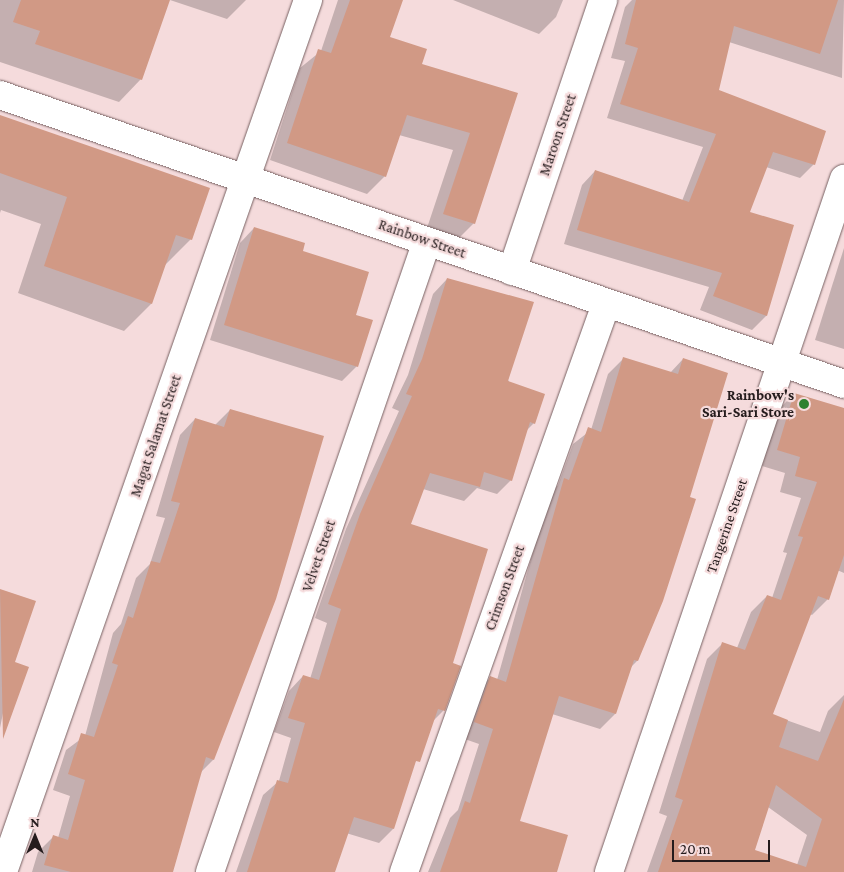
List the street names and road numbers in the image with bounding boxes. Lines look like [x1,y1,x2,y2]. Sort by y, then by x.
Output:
street label: Maroon Street [536,92,580,178]
street label: Rainbow Street [376,216,468,262]
street label: Magat Salamat Street [127,373,185,499]
street label: Tangerine Street [702,477,752,575]
street label: Velvet Street [298,518,340,594]
street label: Crimson Street [481,543,529,633]

